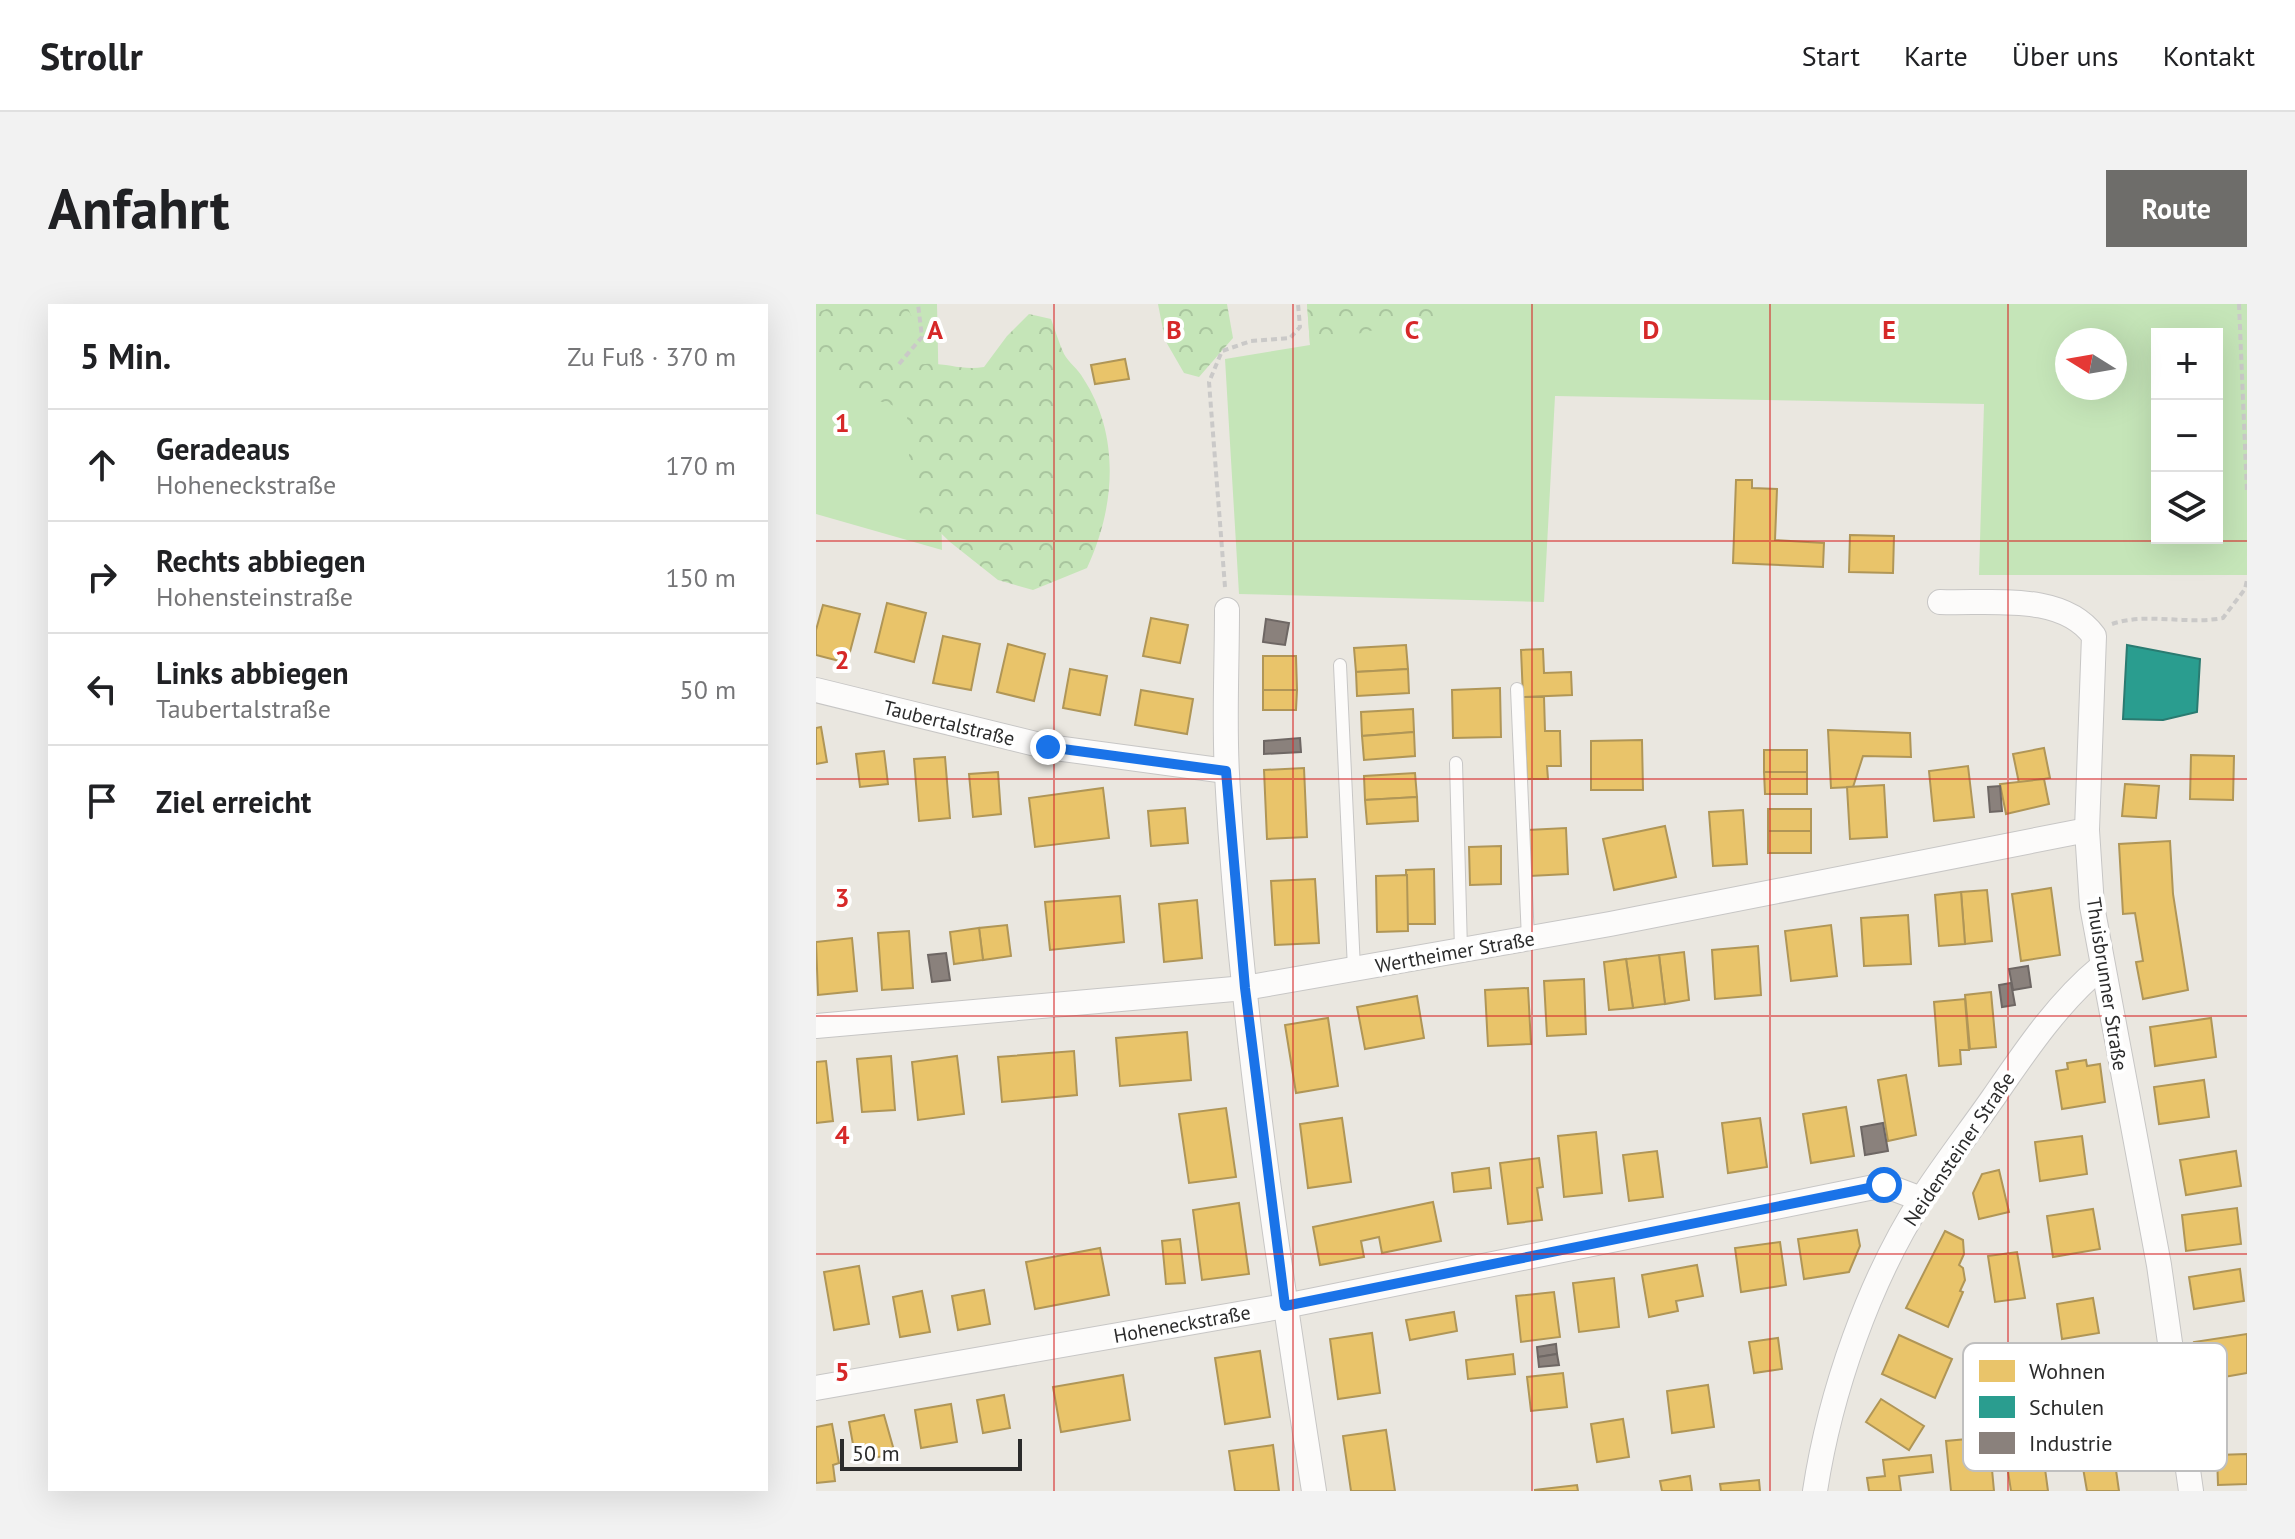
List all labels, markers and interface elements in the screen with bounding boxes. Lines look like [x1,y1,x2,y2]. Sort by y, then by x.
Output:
text: Strollr [40,31,143,80]
text: Start [1802,37,1860,74]
text: Karte [1904,37,1968,74]
text: Über uns [2012,37,2119,74]
text: Kontakt [2163,37,2255,74]
button: Route [2106,170,2247,247]
text: Anfahrt [48,172,230,244]
text: A [927,313,943,346]
text: B [1166,313,1182,346]
text: C [1405,313,1419,346]
text: D [1643,313,1659,346]
text: E [1882,313,1896,346]
north arrow [2055,328,2127,400]
map controls [2151,328,2223,544]
button: + [2151,328,2223,400]
text: 5 Min. [80,334,171,378]
text: Zu Fuß · 370 m [567,340,736,373]
button: − [2151,400,2223,472]
text: 1 [835,406,849,439]
text: Geradeaus [156,429,290,468]
icon: ahead [80,443,124,487]
text: 170 m [665,449,736,482]
text: Hoheneckstraße [156,468,336,501]
button: layers [2151,472,2223,544]
text: Rechts abbiegen [156,541,366,580]
icon: right [80,555,124,599]
text: 150 m [665,561,736,594]
text: Hohensteinstraße [156,580,353,613]
text: 2 [835,643,849,676]
text: Links abbiegen [156,653,349,692]
icon: left [80,667,124,711]
text: 50 m [680,673,736,706]
text: Taubertalstraße [156,692,331,725]
street label: Taubertalstraße [881,694,1017,752]
route end [1030,729,1066,765]
icon: arrive [80,779,124,823]
text: Ziel erreicht [156,782,311,821]
text: 3 [835,881,849,914]
street label: Thuisbrunner Straße [2080,895,2134,1073]
street label: Wertheimer Straße [1373,925,1537,979]
street label: Neidensteiner Straße [1898,1067,2020,1231]
text: 4 [835,1118,850,1151]
route start [1866,1167,1902,1203]
street label: Hoheneckstraße [1111,1299,1253,1349]
legend [1963,1343,2227,1471]
text: 5 [835,1355,849,1388]
text: Wohnen [2029,1357,2105,1385]
text: Schulen [2029,1393,2104,1421]
text: Industrie [2029,1429,2112,1457]
scale bar [840,1435,1022,1471]
text: 50 m [852,1439,900,1467]

